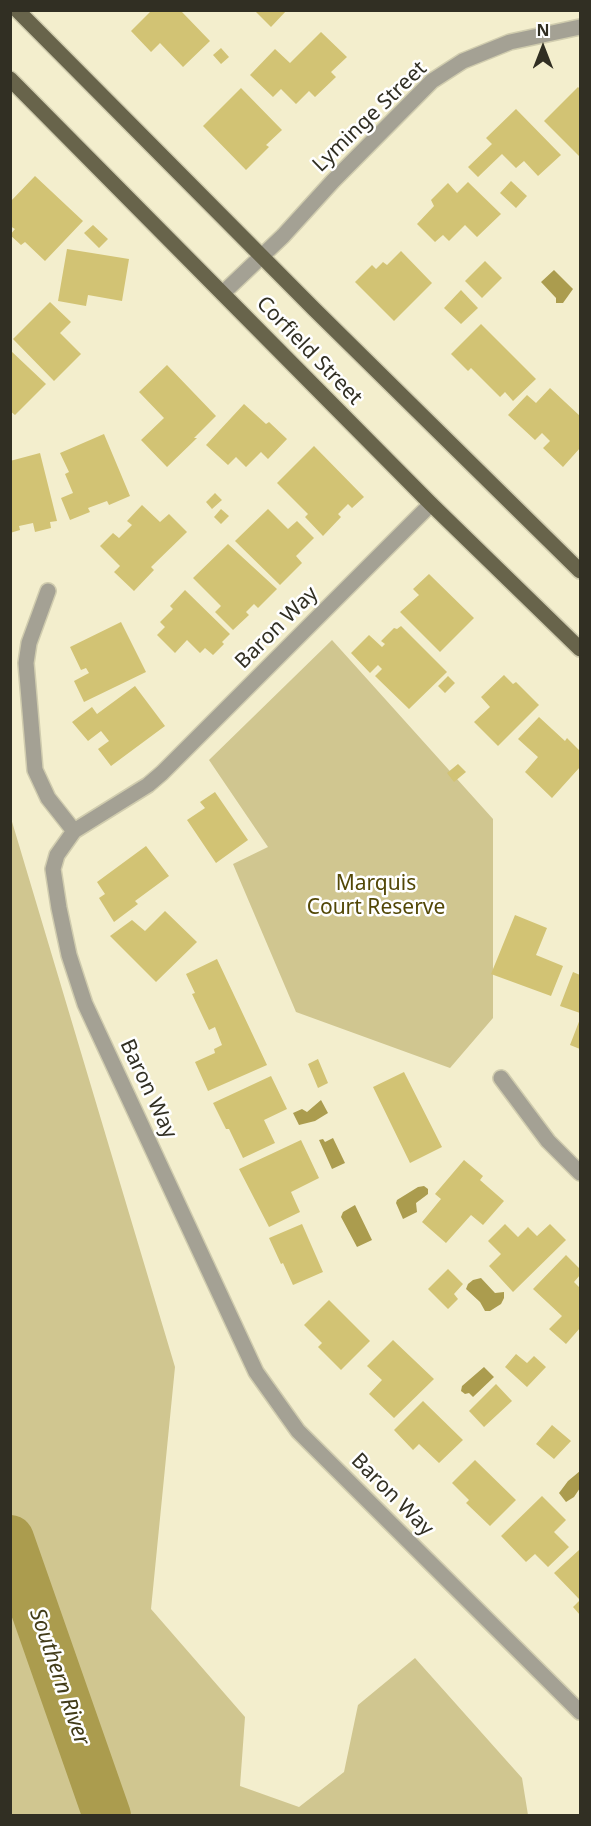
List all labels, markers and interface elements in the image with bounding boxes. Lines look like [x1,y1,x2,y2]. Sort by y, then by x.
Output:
north arrow [513,18,573,78]
text: N [536,19,550,41]
street label: Lyminge Street [308,56,432,178]
street label: Corfield Street [251,291,367,411]
street label: Baron Way [230,581,324,675]
park label: Marquis Court Reserve [307,871,445,921]
street label: Baron Way [114,1035,182,1143]
street label: Baron Way [345,1448,439,1542]
water label: Southern River [23,1605,95,1749]

